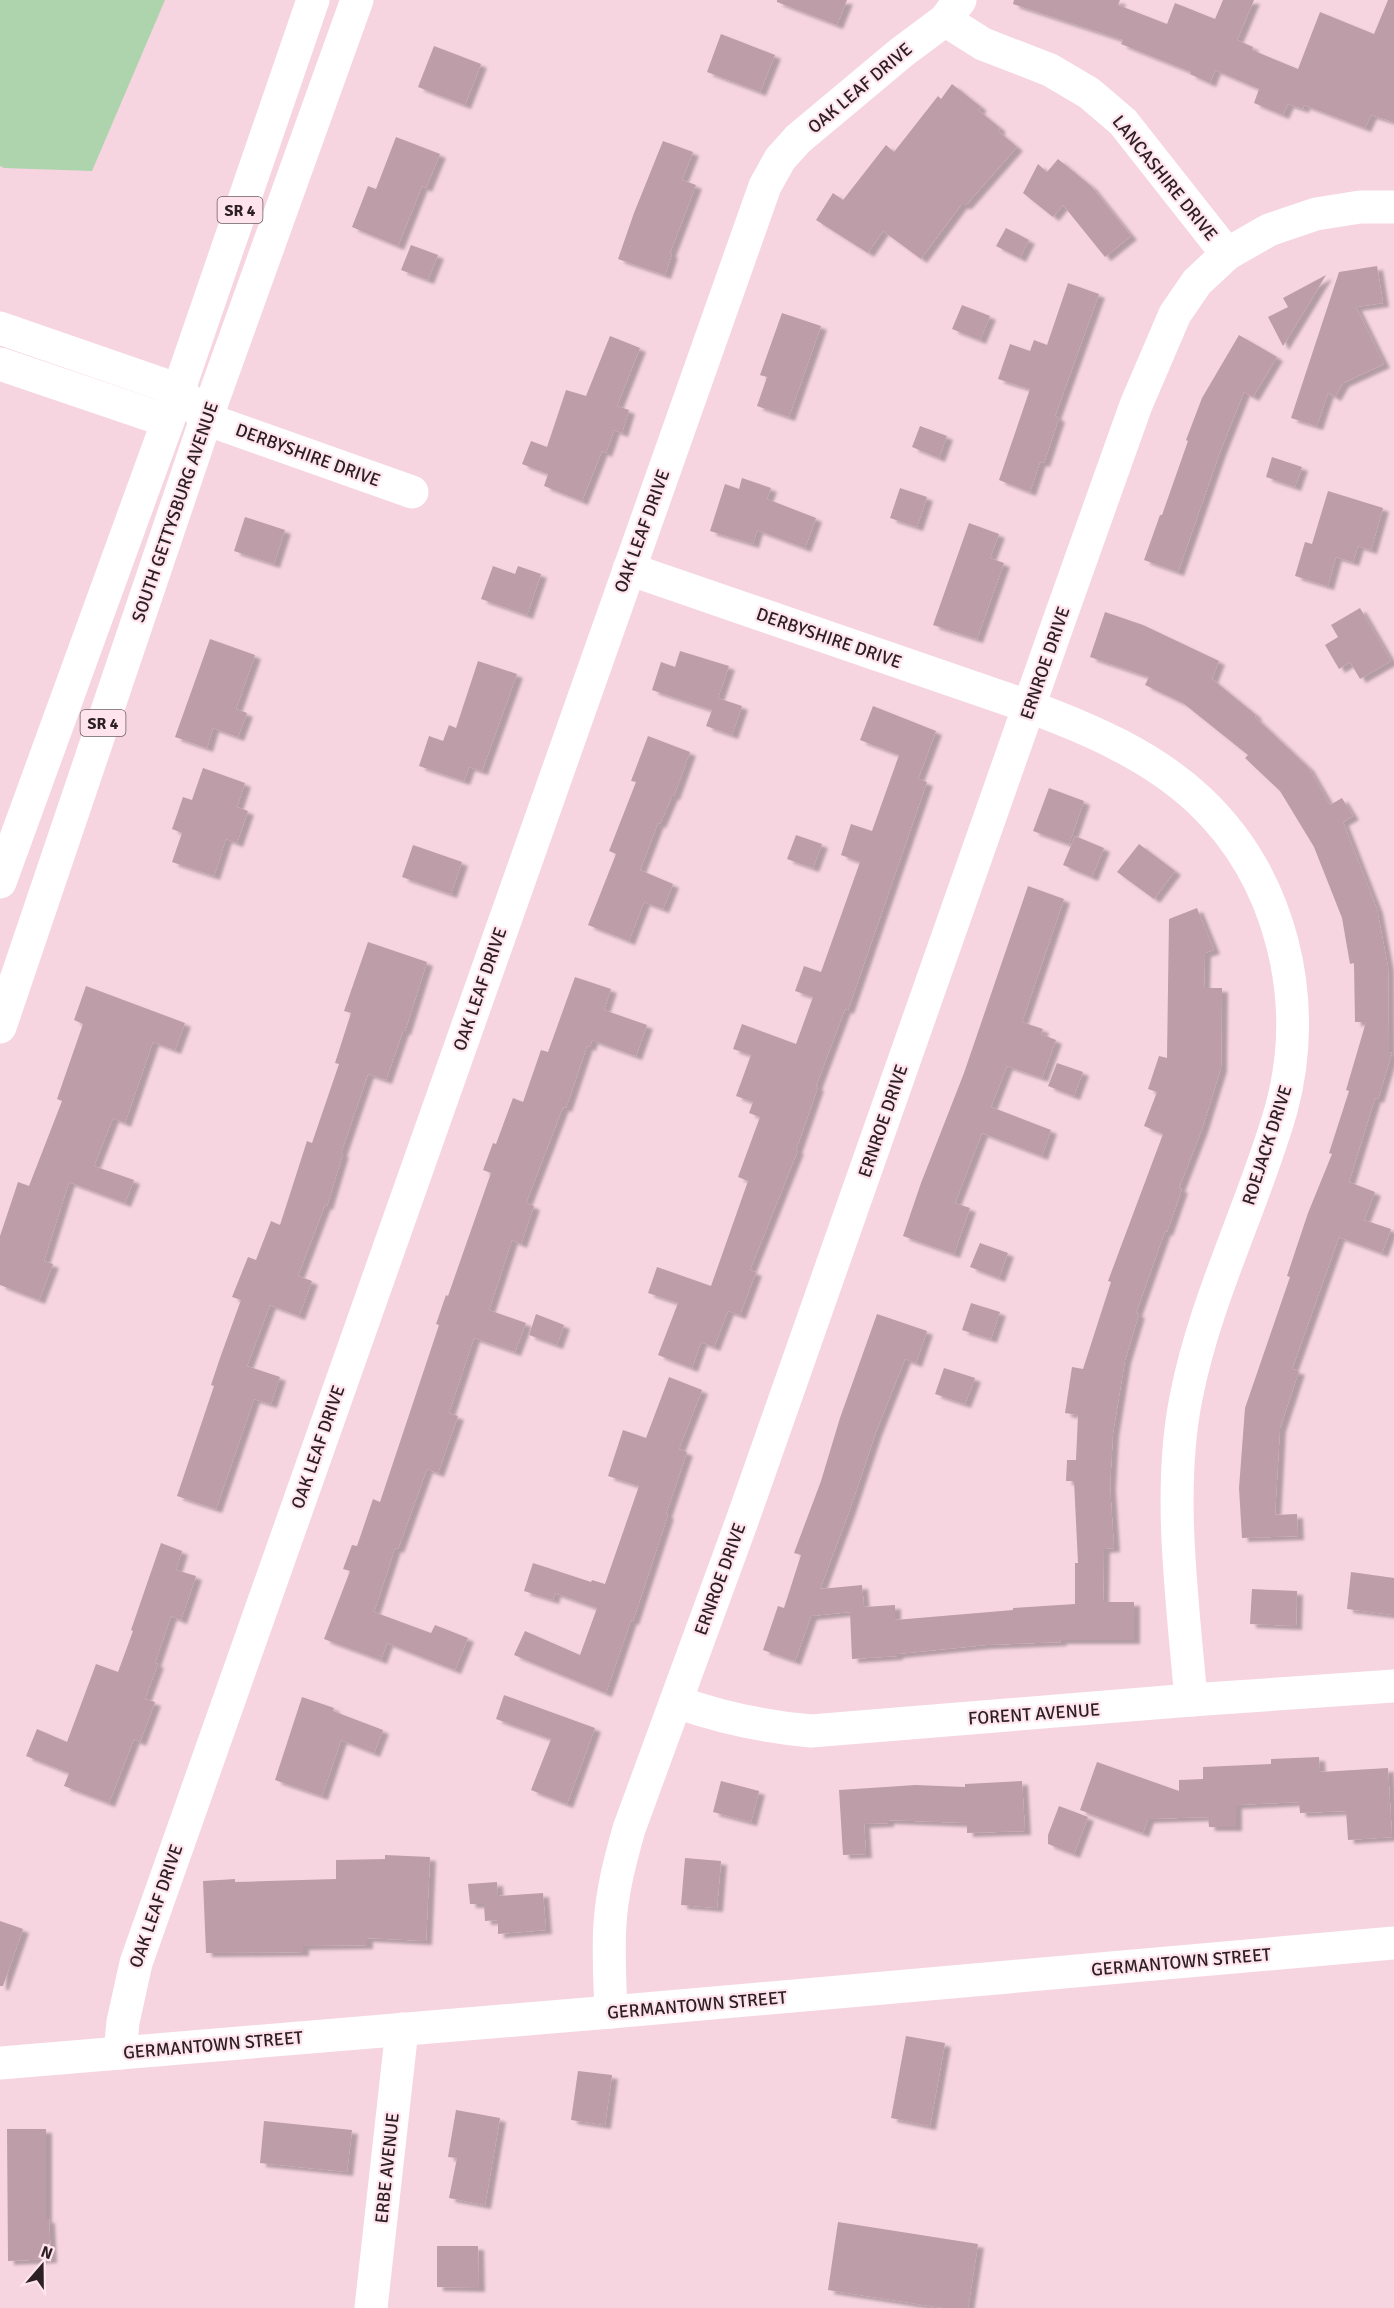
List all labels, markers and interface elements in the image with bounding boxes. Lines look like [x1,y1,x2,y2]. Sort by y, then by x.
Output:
street label: OAK LEAF DRIVE [803,38,917,138]
street label: LANCASHIRE DRIVE [1108,111,1222,245]
road number: SR 4 [218,197,262,223]
street label: SOUTH GETTYSBURG AVENUE [127,399,223,625]
street label: DERBYSHIRE DRIVE [233,419,383,491]
street label: OAK LEAF DRIVE [610,466,674,596]
street label: DERBYSHIRE DRIVE [753,603,905,673]
street label: ERNROE DRIVE [1015,604,1075,722]
road number: SR 4 [80,710,126,736]
street label: OAK LEAF DRIVE [449,924,511,1054]
street label: ERNROE DRIVE [853,1062,913,1180]
street label: ROEJACK DRIVE [1237,1082,1297,1208]
street label: OAK LEAF DRIVE [287,1382,349,1512]
street label: ERNROE DRIVE [689,1520,751,1638]
street label: FORENT AVENUE [967,1698,1101,1730]
street label: OAK LEAF DRIVE [125,1841,187,1971]
street label: GERMANTOWN STREET [1090,1943,1272,1981]
street label: GERMANTOWN STREET [606,1986,788,2024]
street label: GERMANTOWN STREET [122,2026,304,2064]
street label: ERBE AVENUE [370,2112,404,2224]
north arrow [12,2236,72,2296]
text: N [38,2242,55,2264]

